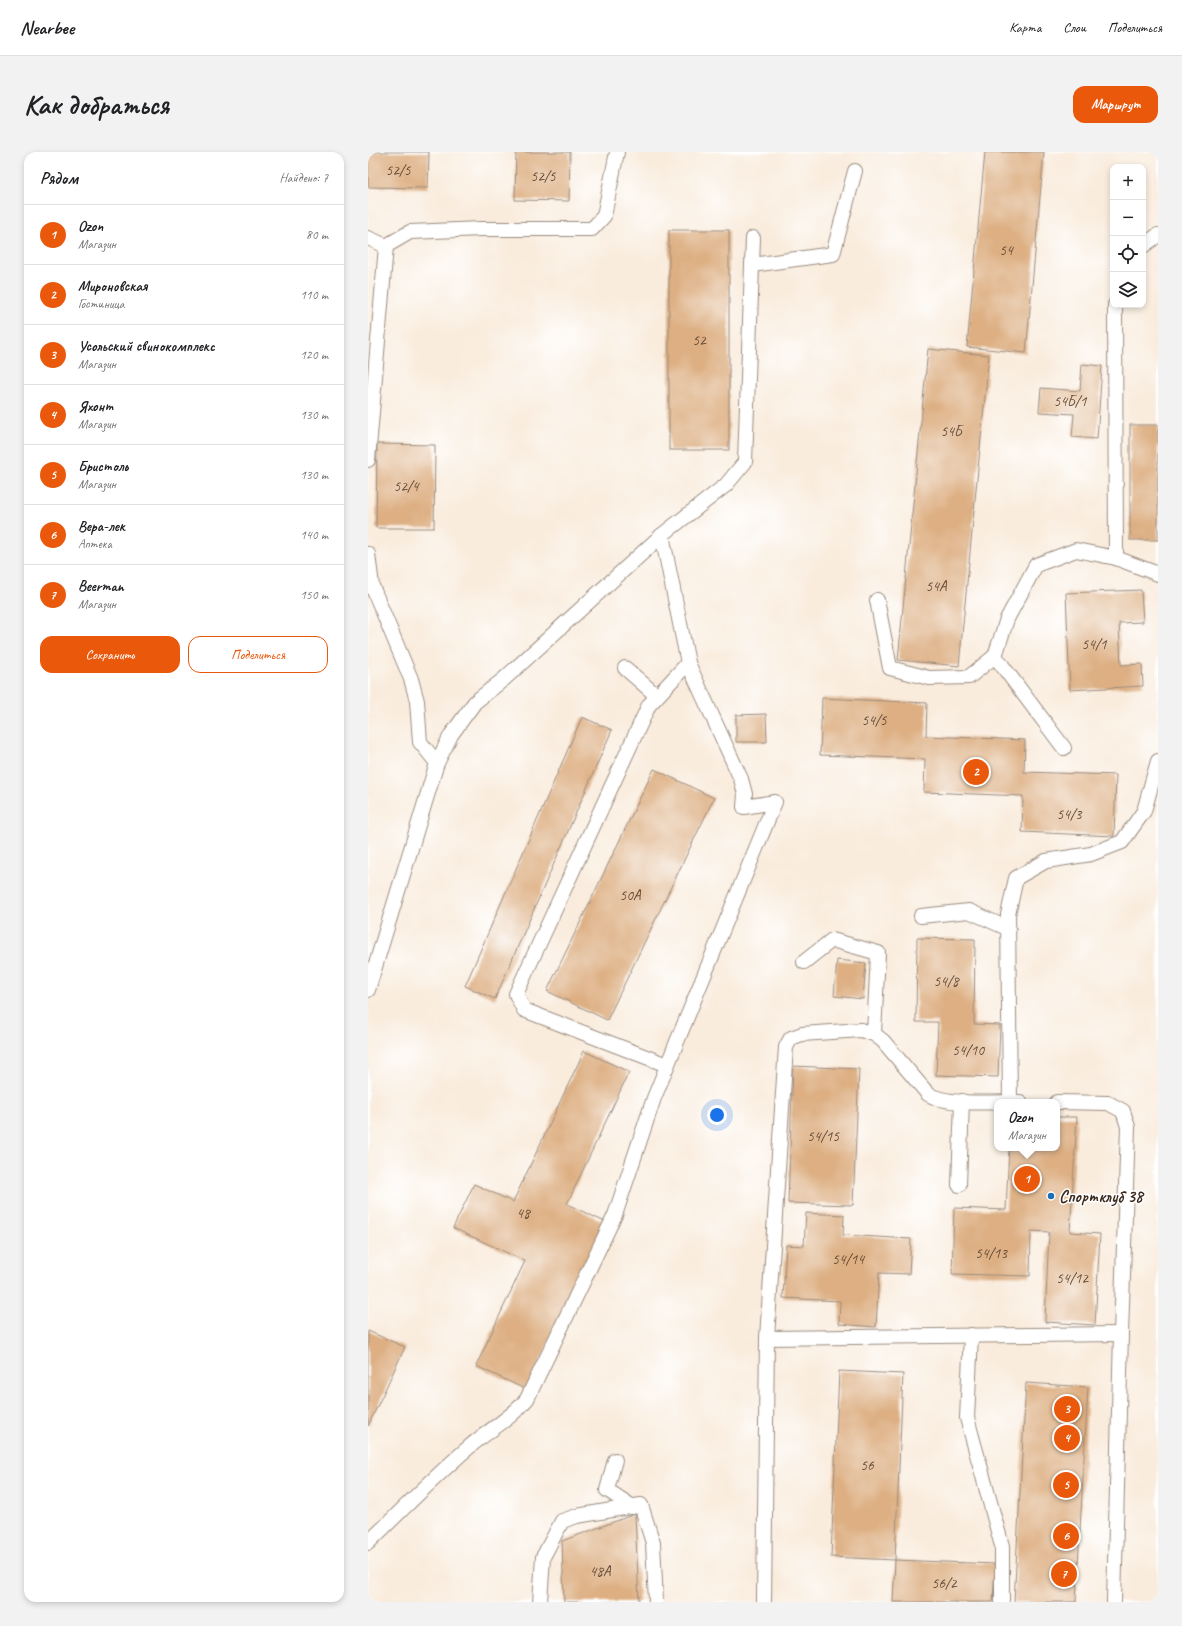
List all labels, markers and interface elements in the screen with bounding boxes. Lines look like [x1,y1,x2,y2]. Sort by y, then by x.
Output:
text: Nearbee [20,16,74,40]
text: Карта [1009,19,1041,36]
text: Слои [1063,19,1086,36]
text: Поделиться [1108,19,1162,36]
button: Маршрут [1073,86,1158,123]
text: Как добраться [24,87,169,122]
house number: 52/5 [385,161,412,180]
map controls [1110,164,1146,308]
button: + [1110,164,1146,200]
house number: 52/5 [530,167,557,186]
text: Рядом [40,168,78,189]
text: Найдено: 7 [280,170,328,186]
button: − [1110,200,1146,236]
text: Ozon [78,217,103,236]
text: 1 [50,227,56,243]
text: 80 m [306,227,328,243]
text: Магазин [78,236,116,252]
button: locate [1110,236,1146,272]
house number: 54 [999,241,1014,260]
button: layers [1110,272,1146,308]
text: Мироновская [78,277,147,296]
text: 2 [50,287,56,303]
text: 110 m [300,287,328,303]
text: Гостиница [78,296,124,312]
house number: 52 [692,331,707,350]
text: Усольский свинокомплекс [78,337,215,356]
text: 3 [50,347,56,363]
text: 120 m [300,347,328,363]
text: Магазин [78,356,116,372]
house number: 54Б/1 [1054,392,1088,411]
text: Яхонт [78,397,113,416]
text: 4 [50,407,56,423]
text: 130 m [300,407,328,423]
text: Магазин [78,416,116,432]
house number: 54Б [940,422,964,441]
text: Бристоль [78,457,128,476]
text: 5 [50,467,56,483]
text: 130 m [300,467,328,483]
text: Магазин [78,476,116,492]
house number: 52/4 [393,477,420,496]
text: Вера-лек [78,517,125,536]
text: 6 [50,527,56,543]
text: 140 m [300,527,328,543]
text: Аптека [78,536,112,552]
text: Beerman [78,577,124,596]
house number: 54А [925,577,948,596]
text: 7 [50,587,56,603]
text: 150 m [300,587,328,603]
text: Магазин [78,596,116,612]
house number: 54/1 [1081,635,1108,654]
button: Сохранить [40,636,180,673]
button: Поделиться [188,636,328,673]
house number: 54/5 [861,711,888,730]
pin: 2 [963,757,989,787]
house number: 54/3 [1056,805,1083,824]
house number: 50А [619,886,642,905]
house number: 54/8 [933,972,960,991]
house number: 54/10 [952,1041,985,1060]
popup [994,1099,1060,1151]
your location [707,1105,727,1125]
text: Ozon [1008,1108,1033,1127]
house number: 54/15 [807,1127,840,1146]
text: Магазин [1008,1127,1046,1143]
pin: 1 [1014,1164,1040,1194]
place label: Спортклуб 38 [1059,1186,1145,1207]
marker: Спортклуб 38 [1046,1191,1056,1201]
house number: 48 [516,1204,531,1223]
house number: 54/13 [975,1244,1008,1263]
house number: 54/14 [832,1250,865,1269]
house number: 54/12 [1056,1269,1089,1288]
pin: 3 [1054,1394,1080,1424]
pin: 4 [1054,1423,1080,1453]
house number: 56 [860,1456,875,1475]
pin: 5 [1053,1470,1079,1500]
pin: 6 [1053,1521,1079,1551]
pin: 7 [1051,1559,1077,1589]
house number: 48А [589,1562,612,1581]
house number: 56/2 [931,1574,958,1593]

